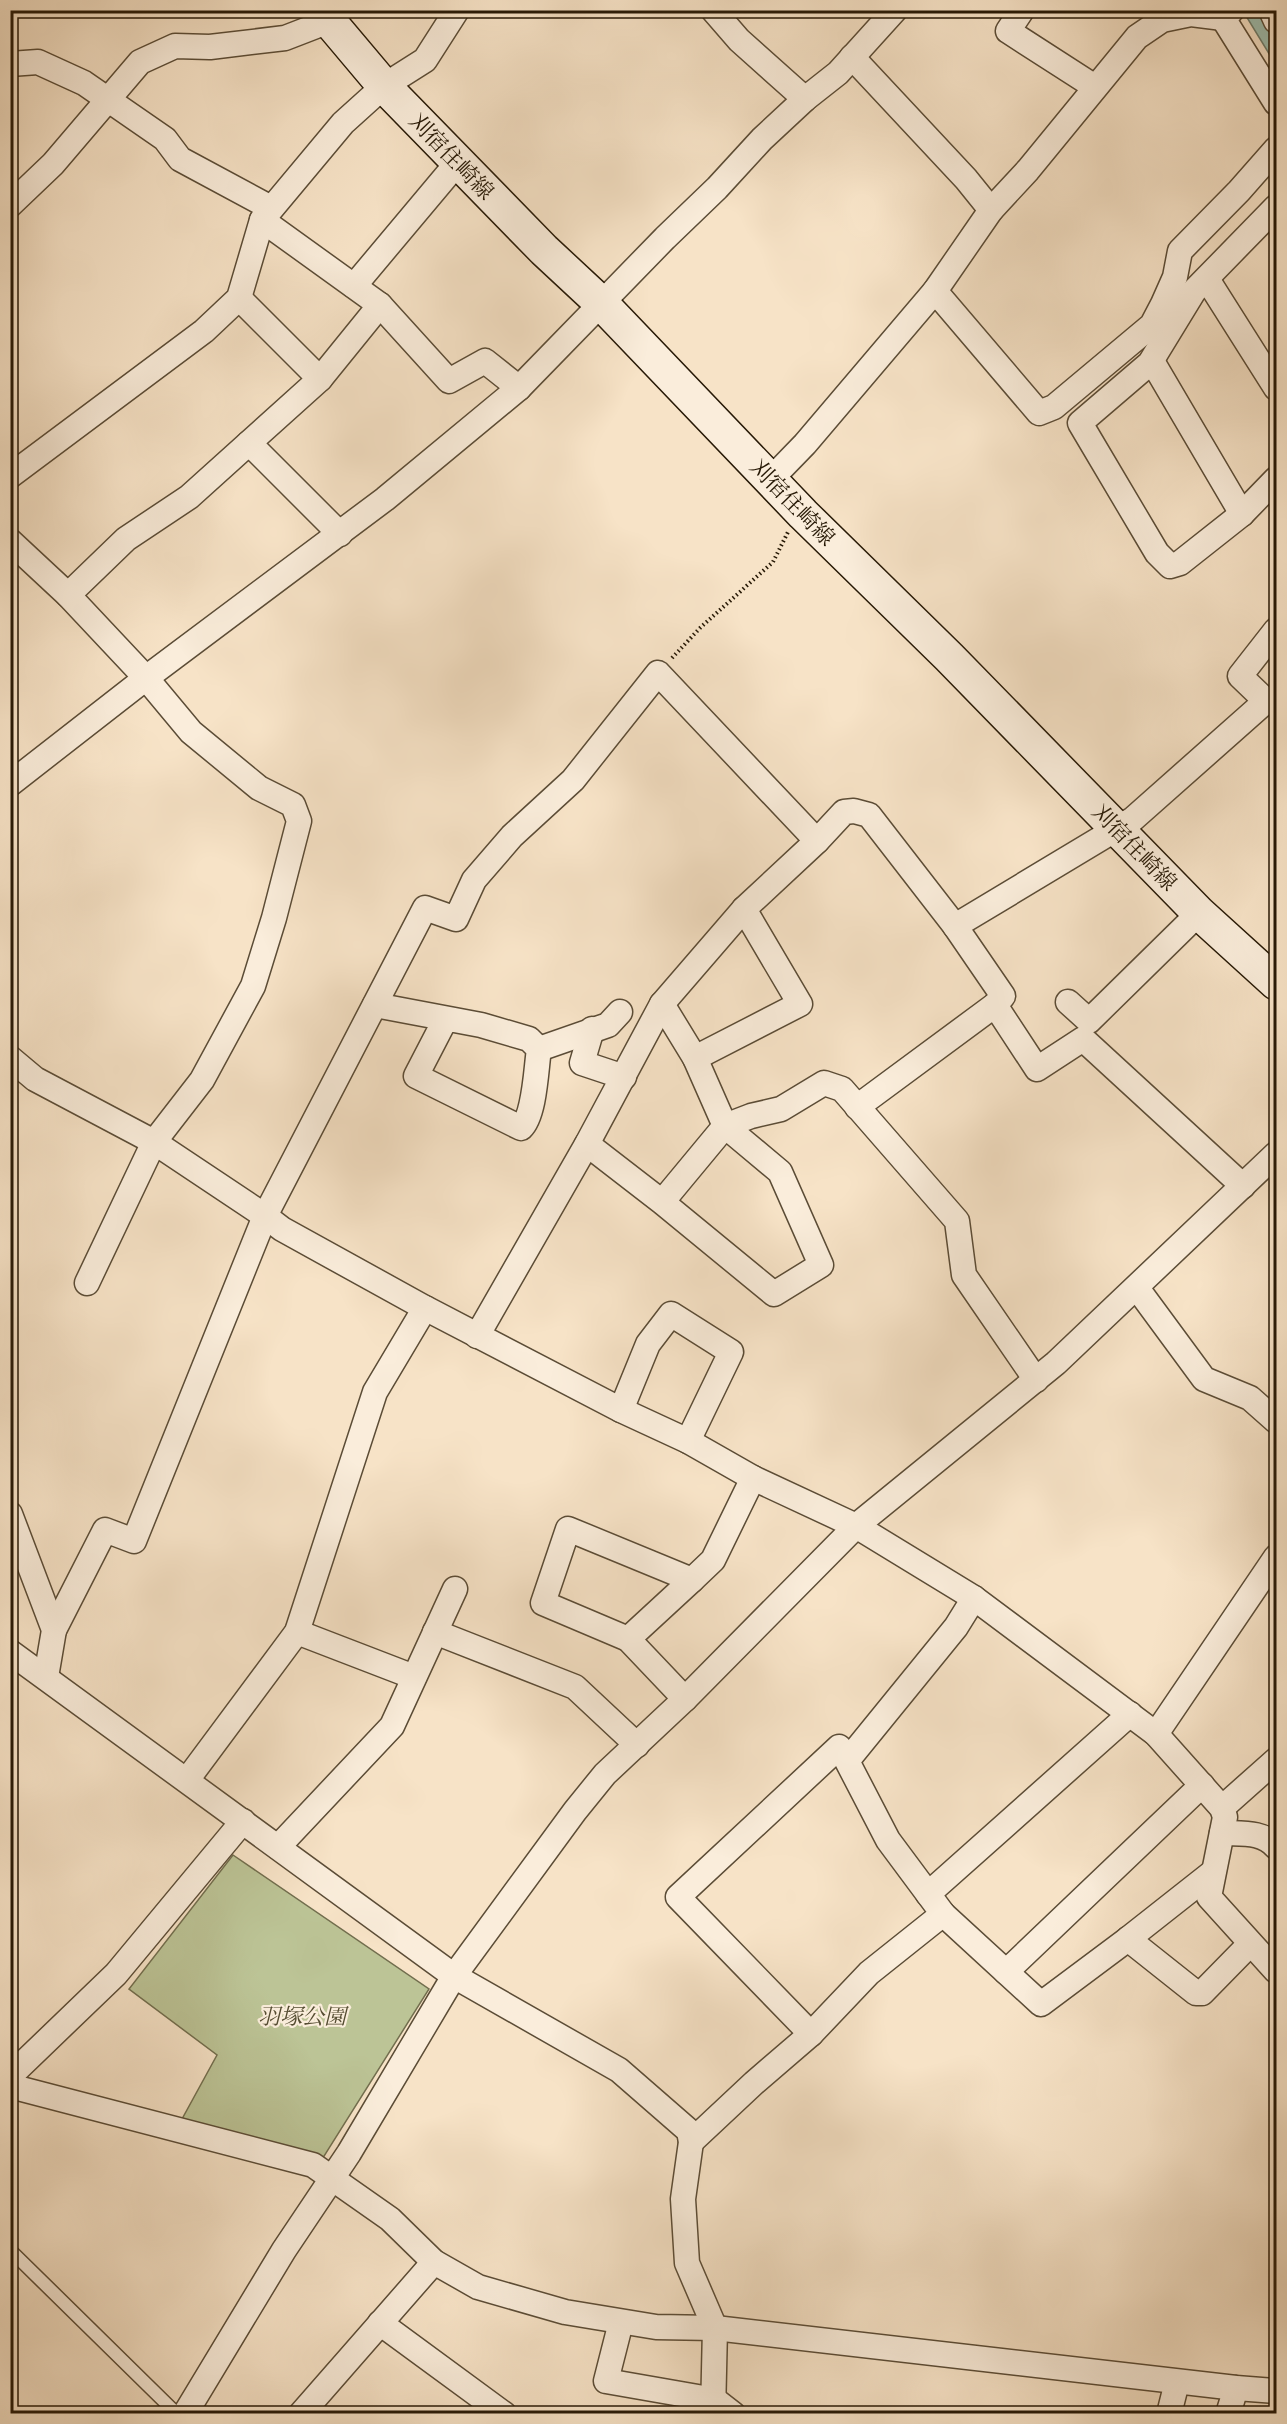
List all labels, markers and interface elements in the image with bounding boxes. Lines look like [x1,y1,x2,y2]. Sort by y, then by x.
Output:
street label: 刈宿住崎線 [403,107,500,206]
street label: 刈宿住崎線 [744,453,841,552]
street label: 刈宿住崎線 [1086,798,1183,897]
park label: 羽塚公園 [258,2003,349,2031]

